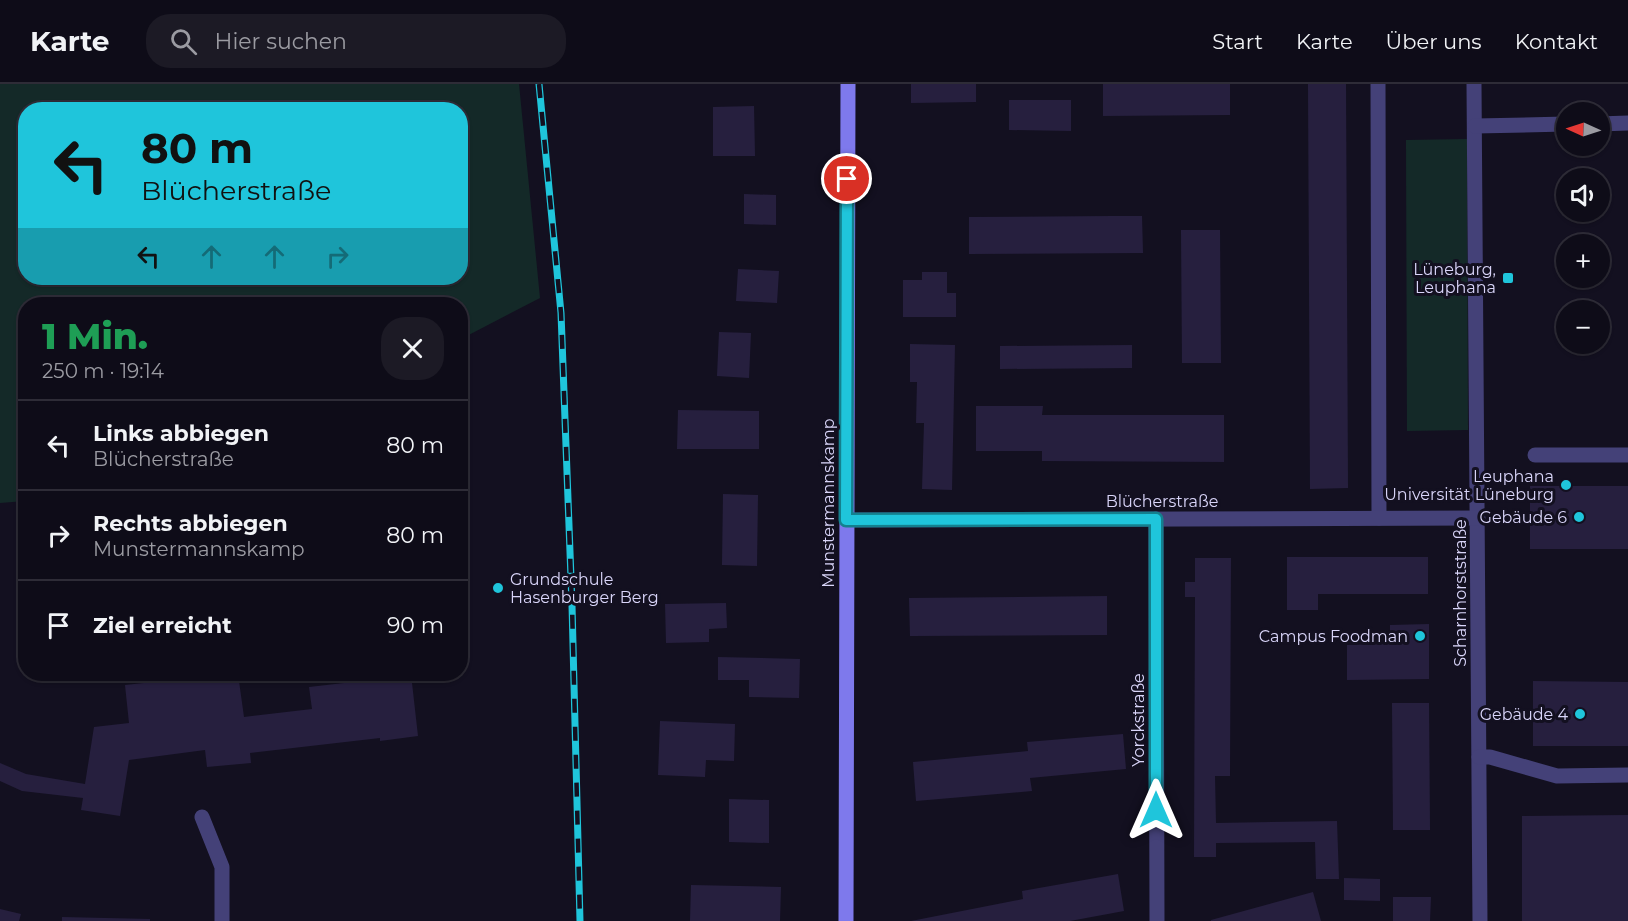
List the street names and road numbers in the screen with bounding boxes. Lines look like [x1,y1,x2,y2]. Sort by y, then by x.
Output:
street label: Munstermannskamp [819,418,838,588]
street label: Blücherstraße [1106,492,1218,511]
street label: Scharnhorststraße [1451,519,1470,667]
street label: Yorckstraße [1129,673,1148,767]

